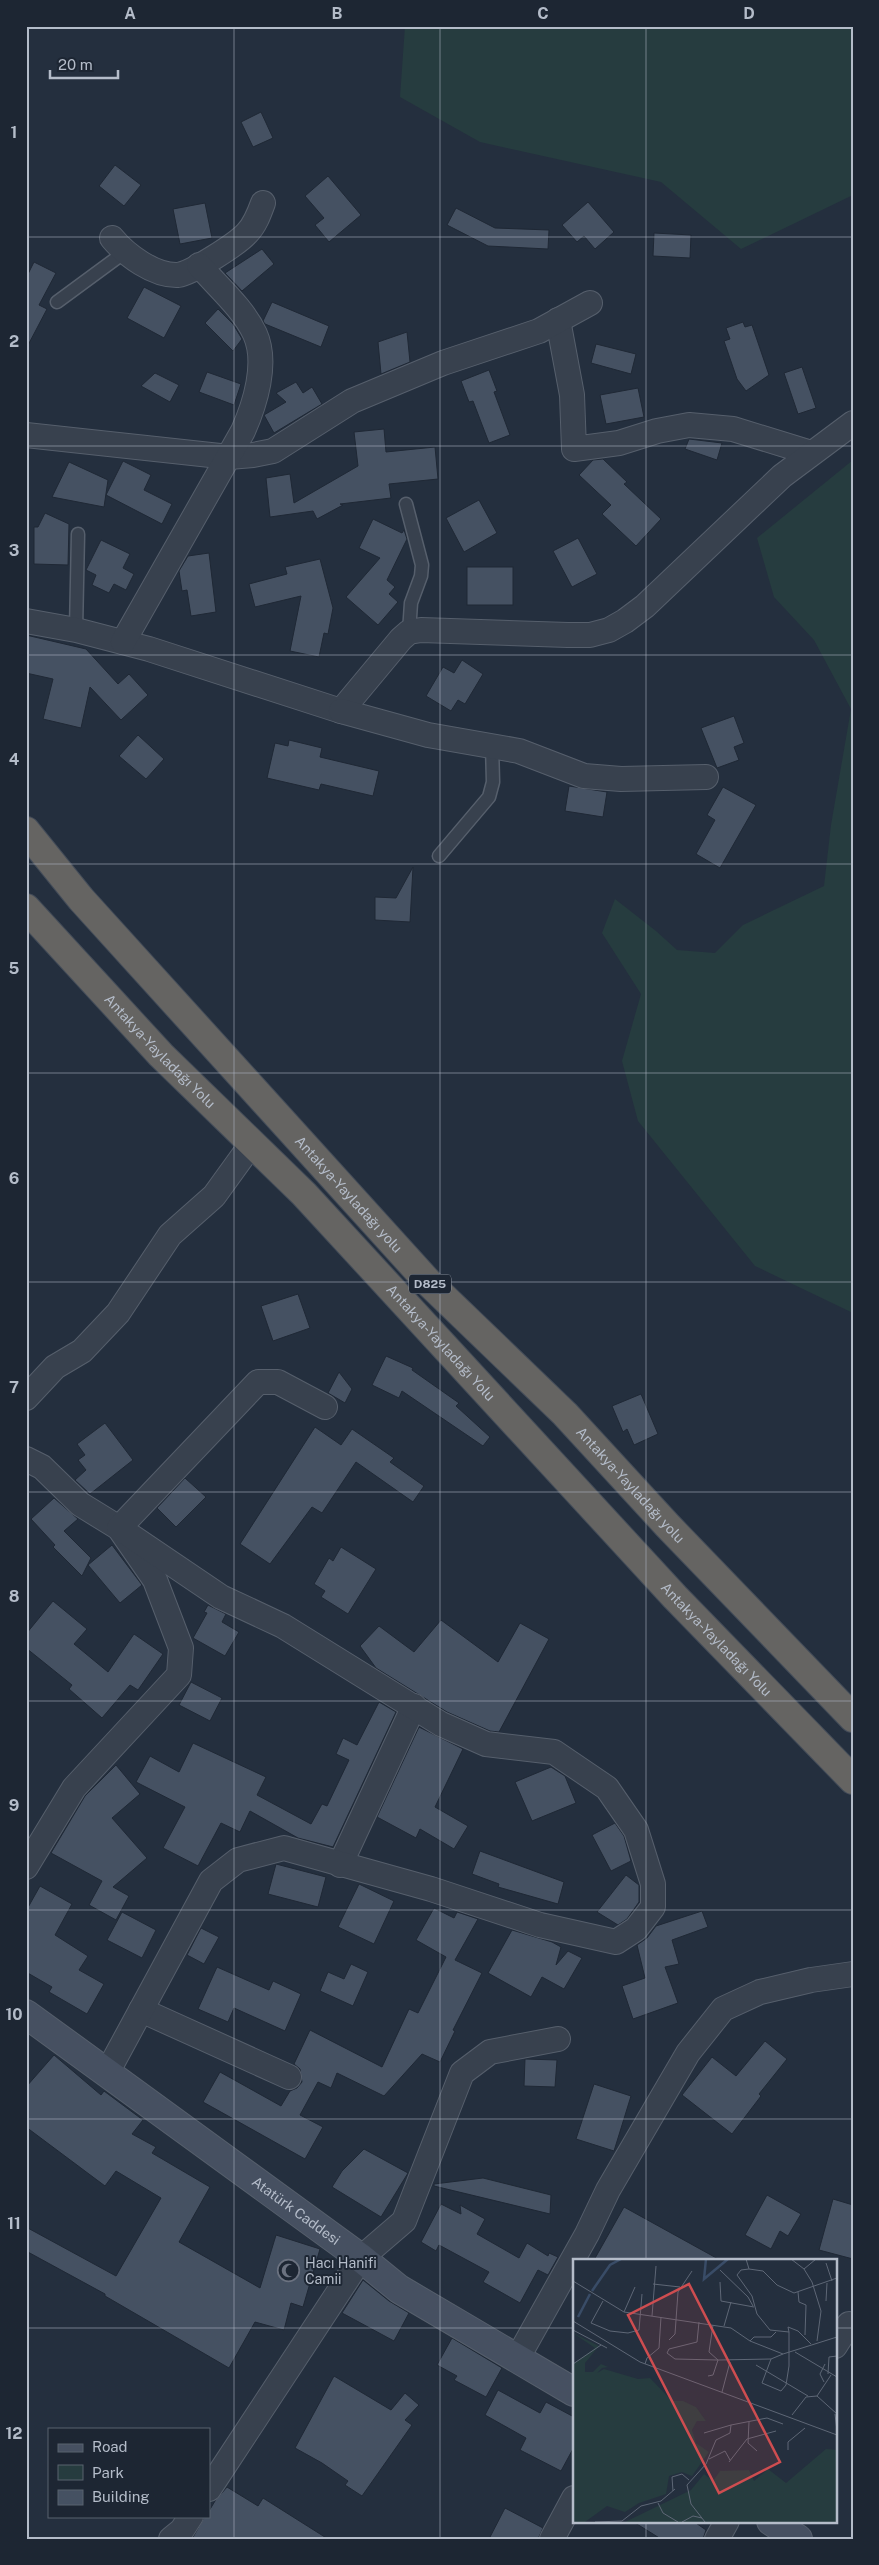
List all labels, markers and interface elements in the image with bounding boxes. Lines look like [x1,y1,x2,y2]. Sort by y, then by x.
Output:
text: A [124,4,136,23]
text: B [332,4,343,23]
text: C [537,4,549,23]
text: D [743,4,755,23]
scale bar [50,48,118,80]
text: 20 m [58,56,93,73]
text: 1 [11,123,17,142]
text: 2 [9,332,19,351]
text: 3 [9,541,19,560]
text: 4 [9,750,20,769]
text: 5 [9,959,20,978]
street label: Antakya-Yayladağı Yolu [101,991,219,1111]
street label: Antakya-Yayladağı yolu [292,1133,406,1256]
text: 6 [9,1169,19,1188]
road number: D825 [409,1274,451,1294]
street label: Antakya-Yayladağı Yolu [383,1281,498,1404]
text: 7 [9,1378,19,1397]
street label: Antakya-Yayladağı yolu [573,1424,688,1546]
street label: Antakya-Yayladağı Yolu [658,1579,775,1700]
text: 8 [9,1587,20,1606]
text: 9 [9,1796,19,1815]
text: 10 [5,2005,23,2024]
street label: Atatürk Caddesi [249,2173,343,2248]
text: 11 [7,2214,21,2233]
place label: Hacı Hanifi Camii [305,2255,377,2287]
mosque icon: Hacı Hanifi Camii [277,2259,301,2283]
inset map [573,2259,836,2522]
text: 12 [5,2424,23,2443]
legend [48,2428,210,2518]
text: Road [92,2438,128,2455]
text: Park [92,2464,124,2481]
text: Building [92,2488,150,2505]

